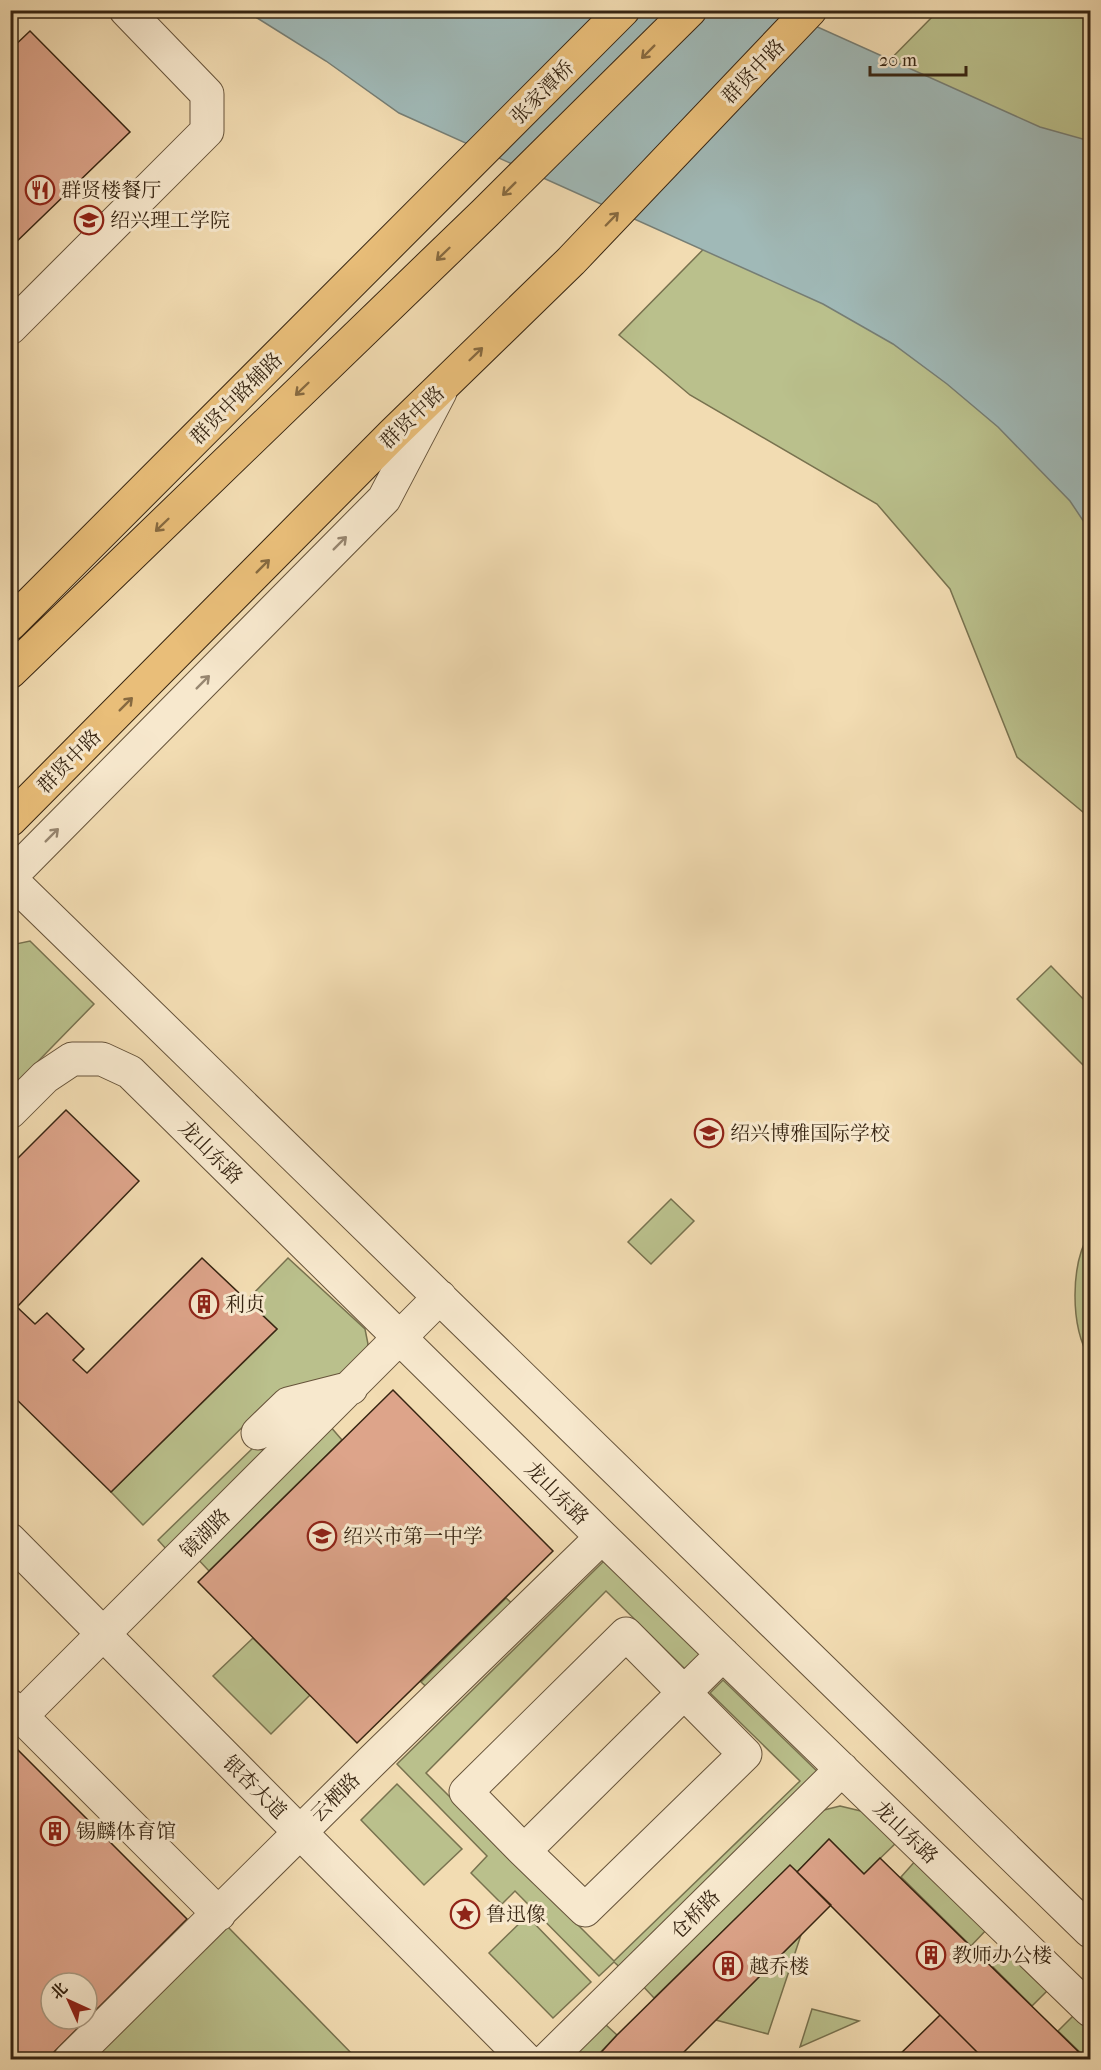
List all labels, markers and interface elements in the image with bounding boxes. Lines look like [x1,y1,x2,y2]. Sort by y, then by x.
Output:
street label: 群贤中路 [717,35,789,108]
scale bar [870,39,966,77]
one-way arrow [641,44,656,59]
text: 20 m [879,50,917,71]
street label: 张家潭桥 [506,56,579,129]
restaurant icon: 群贤楼餐厅 [24,174,56,206]
place label: 群贤楼餐厅 [61,179,161,202]
one-way arrow [502,181,517,196]
school or university icon: 绍兴理工学院 [73,204,105,236]
place label: 绍兴理工学院 [110,209,230,232]
one-way arrow [604,211,619,226]
one-way arrow [435,247,450,261]
one-way arrow [468,347,483,361]
street label: 群贤中路辅路 [186,348,287,449]
street label: 群贤中路 [376,381,449,453]
one-way arrow [295,382,310,397]
one-way arrow [155,518,170,532]
one-way arrow [333,535,348,550]
one-way arrow [255,558,270,573]
one-way arrow [196,674,211,689]
one-way arrow [118,697,133,711]
street label: 群贤中路 [33,725,106,798]
one-way arrow [44,828,59,843]
street label: 龙山东路 [174,1116,247,1189]
school or university icon: 绍兴博雅国际学校 [693,1117,725,1149]
place label: 绍兴博雅国际学校 [730,1122,890,1145]
building icon: 利贞 [188,1288,220,1320]
place label: 利贞 [225,1293,265,1316]
street label: 龙山东路 [520,1457,593,1530]
street label: 镜湖路 [176,1504,235,1563]
school or university icon: 绍兴市第一中学 [306,1520,338,1552]
place label: 绍兴市第一中学 [343,1525,483,1548]
street label: 银杏大道 [218,1751,291,1824]
street label: 云栖路 [306,1768,365,1827]
street label: 龙山东路 [869,1796,942,1868]
building icon: 锡麟体育馆 [39,1815,71,1847]
place label: 锡麟体育馆 [76,1820,176,1843]
street label: 仓桥路 [666,1885,725,1944]
place icon: 鲁迅像 [449,1898,481,1930]
place label: 鲁迅像 [486,1903,546,1926]
building icon: 教师办公楼 [915,1939,947,1971]
place label: 教师办公楼 [952,1944,1052,1967]
building icon: 越乔楼 [712,1950,744,1982]
place label: 越乔楼 [749,1955,809,1978]
north arrow [39,1971,99,2031]
text: 北 [46,1978,71,2003]

